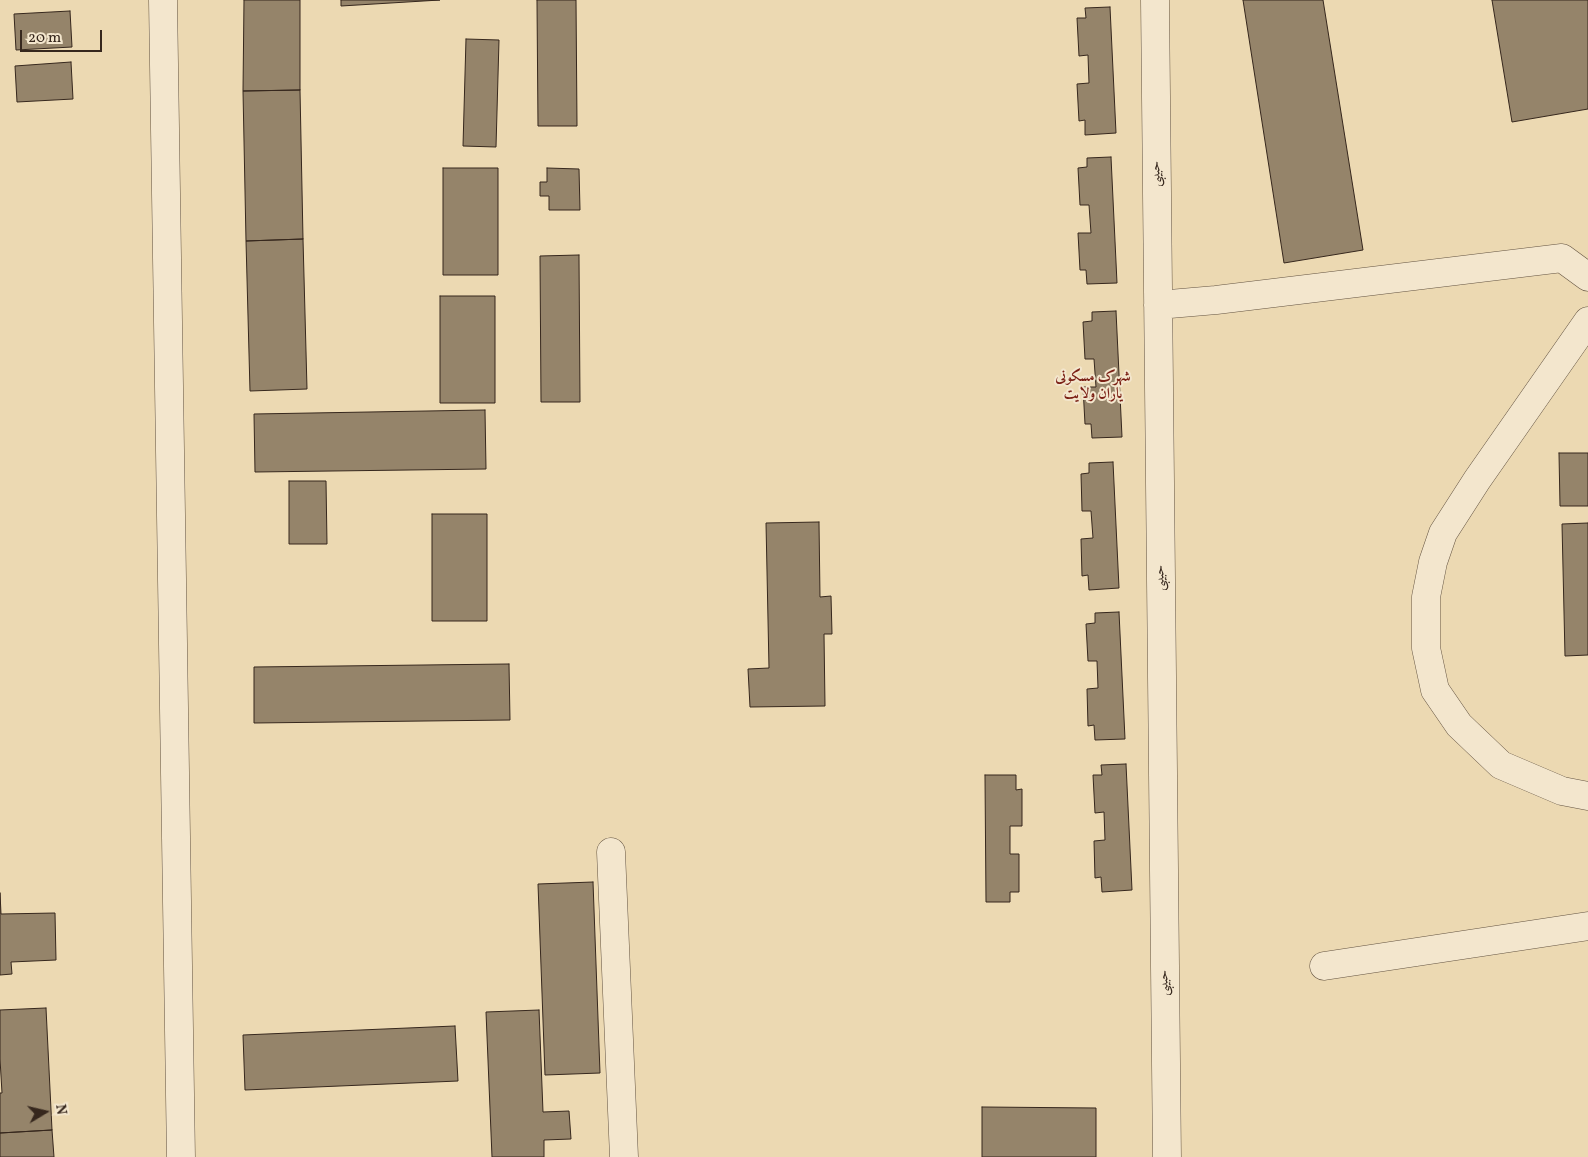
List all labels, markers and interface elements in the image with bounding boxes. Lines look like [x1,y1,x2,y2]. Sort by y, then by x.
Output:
scale bar [22,20,105,52]
text: 20 m [28,28,61,49]
street label: حبیبی [1148,161,1166,187]
district label: شهرک مسکونی یاران ولایت [1055,369,1131,404]
street label: حبیبی [1152,565,1170,591]
street label: حبیبی [1156,970,1174,996]
north arrow [20,1087,70,1137]
text: N [50,1103,70,1116]

